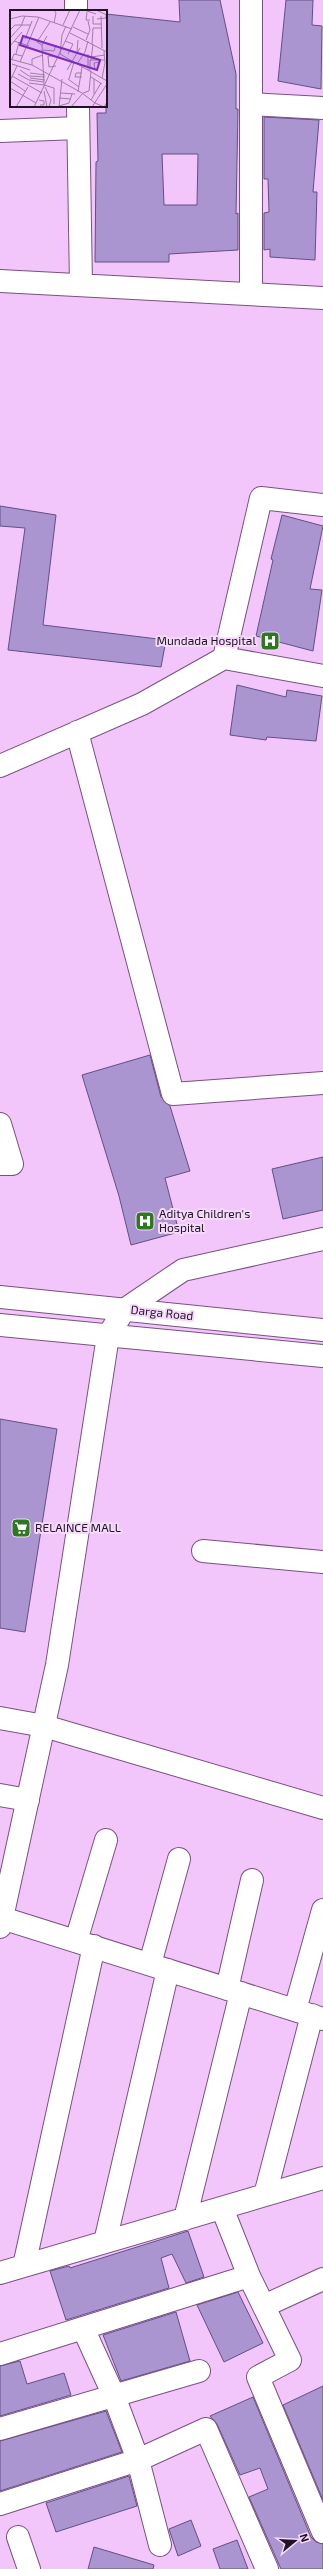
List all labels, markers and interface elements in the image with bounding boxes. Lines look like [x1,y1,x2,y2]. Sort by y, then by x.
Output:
inset map [10,10,107,107]
hospital icon: Mundada Hospital [259,630,281,652]
place label: Mundada Hospital [156,633,256,647]
place label: Aditya Children's Hospital [159,1206,250,1234]
hospital icon: Aditya Children's Hospital [134,1210,156,1232]
street label: Darga Road [130,1302,194,1322]
supermarket icon: RELAINCE MALL [10,1517,32,1539]
place label: RELAINCE MALL [35,1520,121,1534]
north arrow [275,2521,315,2561]
text: N [298,2532,312,2544]

